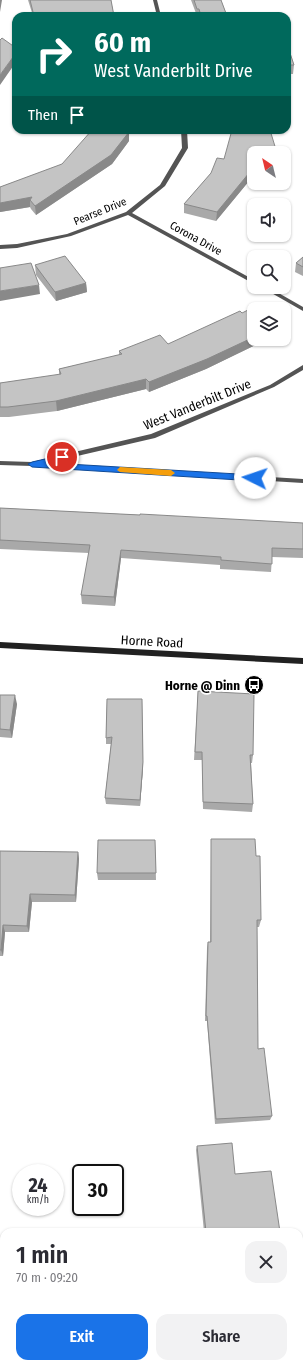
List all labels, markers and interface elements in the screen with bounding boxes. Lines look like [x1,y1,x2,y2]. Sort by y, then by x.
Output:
text: 60 m [94,26,151,59]
icon: right [28,28,80,80]
text: West Vanderbilt Drive [94,60,253,82]
icon: arrive [66,104,88,126]
text: Then [28,106,58,124]
north arrow [247,146,291,190]
map controls [247,146,291,346]
street label: Pearse Drive [72,195,129,228]
button: sound [247,198,291,242]
street label: Corona Drive [167,219,224,258]
button: search [247,250,291,294]
button: layers [247,302,291,346]
street label: West Vanderbilt Drive [141,376,253,433]
pin [45,440,79,474]
icon: arrive [51,446,73,468]
position arrow [234,457,276,499]
street label: Horne Road [120,632,184,651]
bus stop icon: Horne @ Dinn [243,674,265,696]
place label: Horne @ Dinn [165,678,240,693]
speed limit sign: 30 [72,1164,124,1216]
text: 24 [28,1173,48,1197]
text: km/h [27,1194,49,1206]
text: 1 min [16,1241,68,1269]
button: close [245,1241,287,1283]
text: 70 m · 09:20 [16,1270,78,1285]
button: Exit [16,1314,148,1360]
button: Share [156,1314,287,1360]

